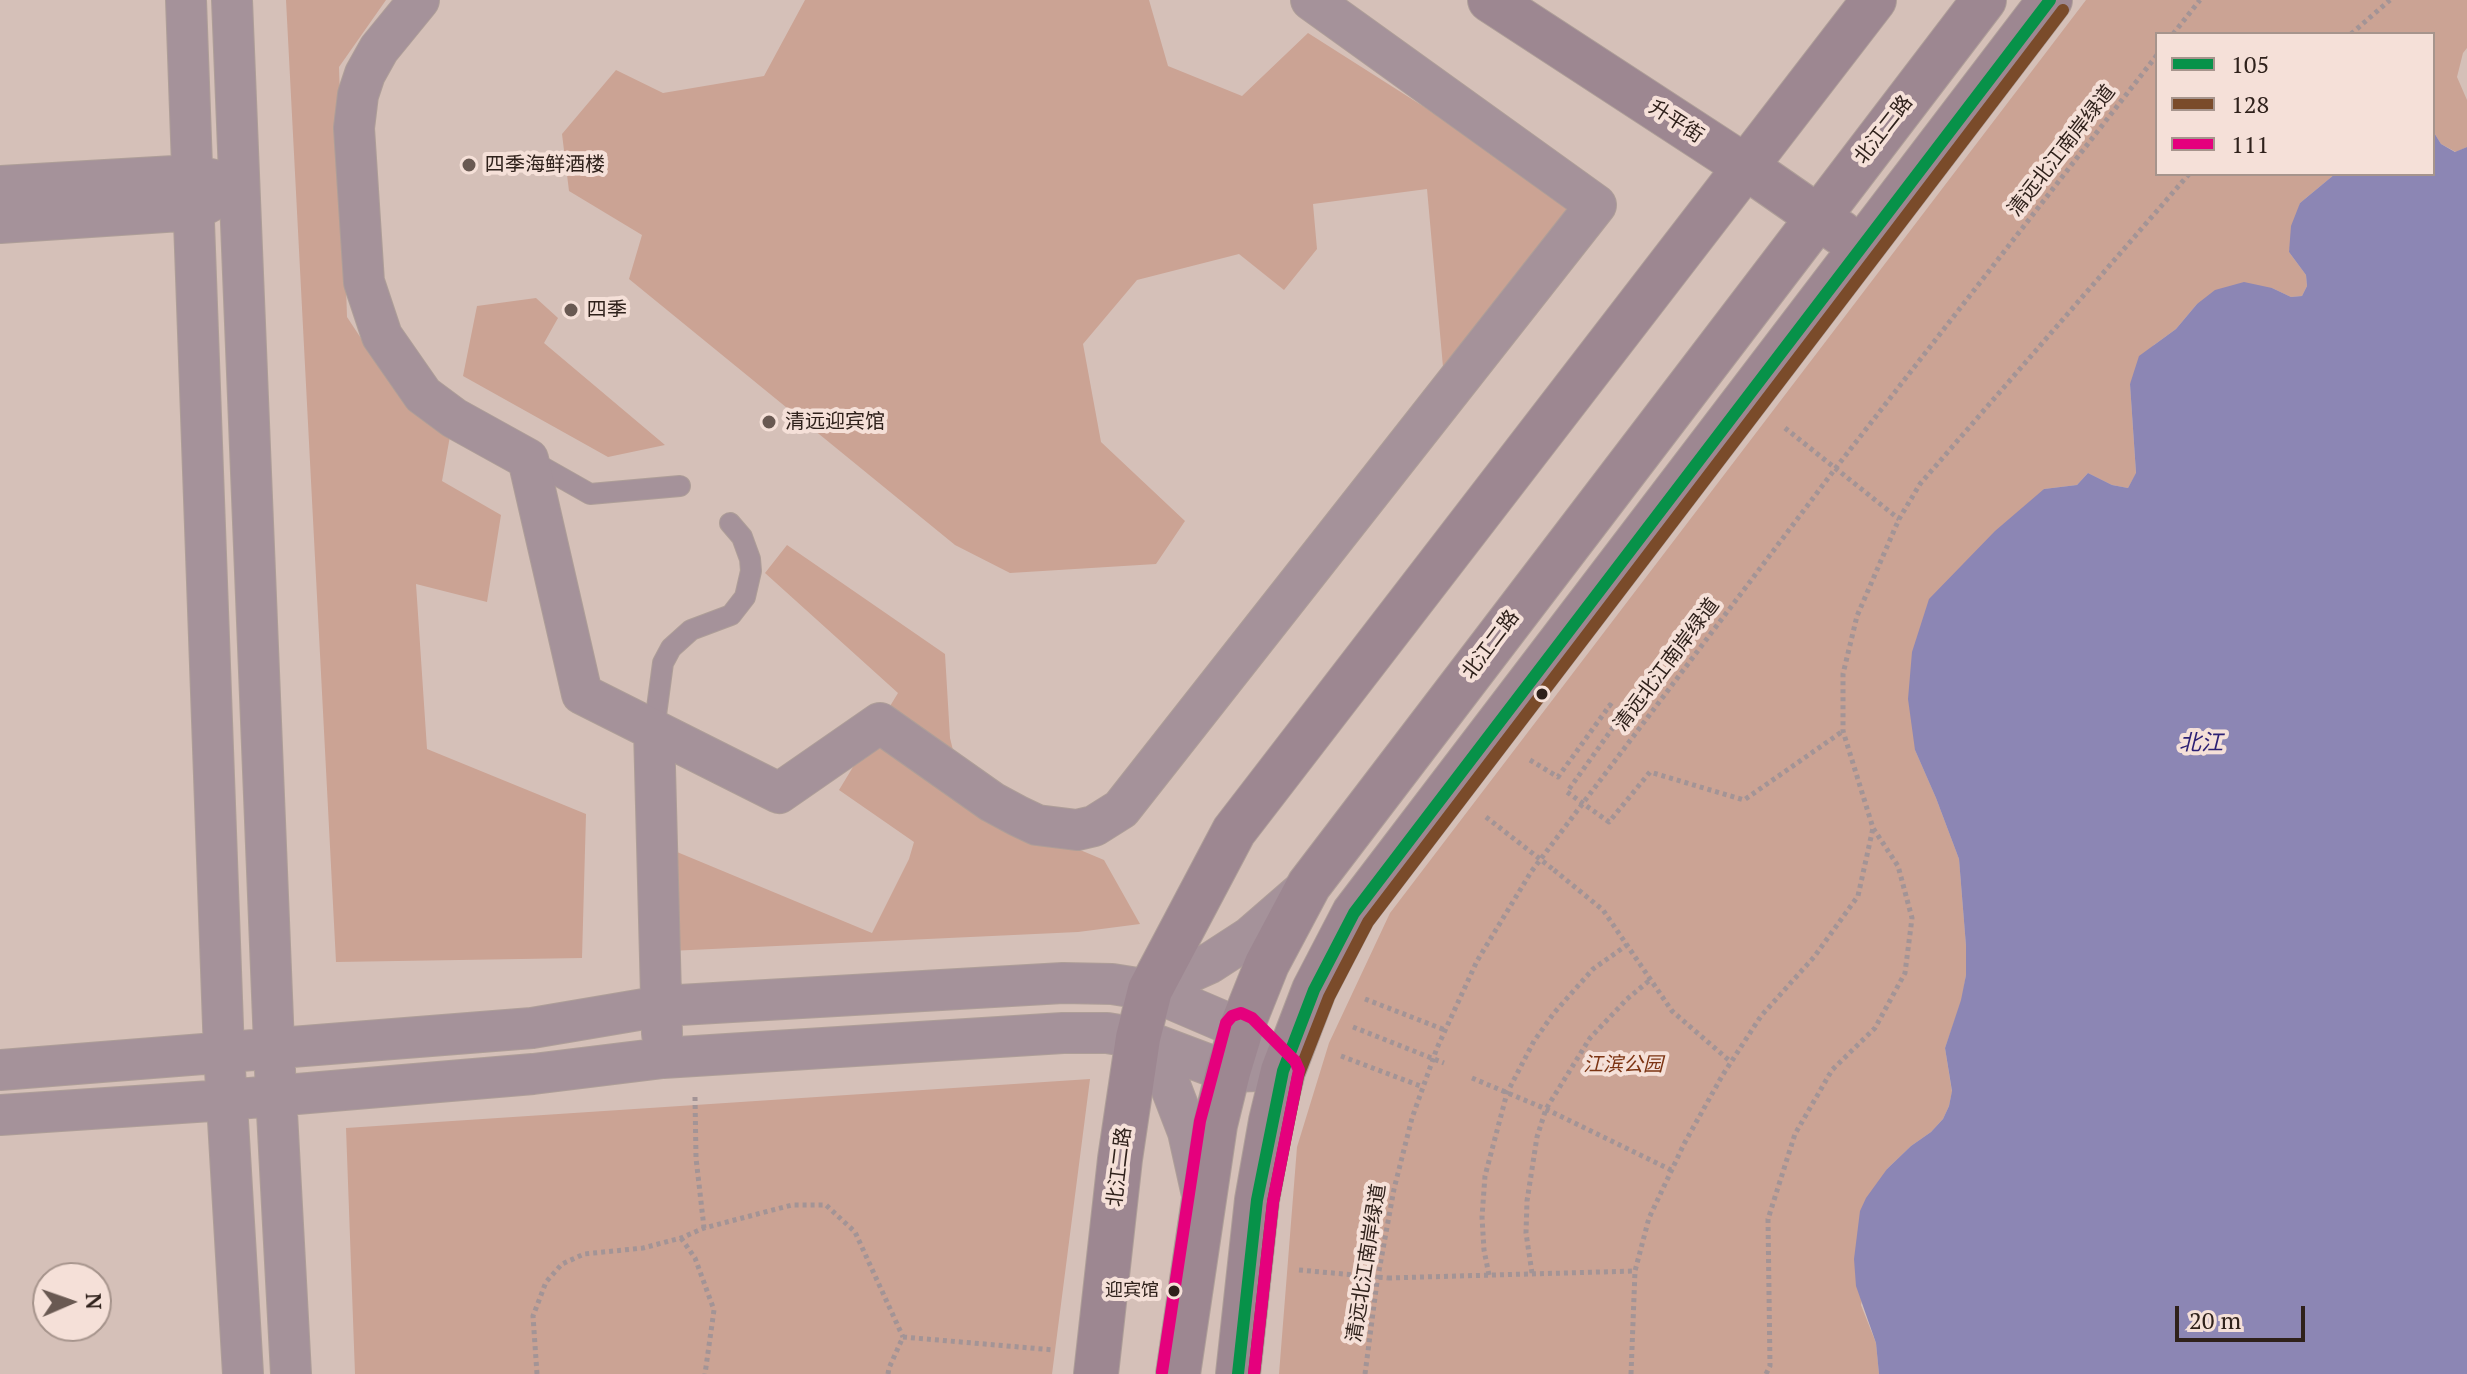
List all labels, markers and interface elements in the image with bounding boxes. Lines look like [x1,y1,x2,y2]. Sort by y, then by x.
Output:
legend [2155,32,2435,176]
text: 105 [2231,48,2269,80]
street label: 清远北江南岸绿道 [2003,81,2121,221]
text: 128 [2231,88,2269,120]
street label: 北江二路 [1850,91,1918,169]
street label: 升平街 [1644,96,1708,148]
text: 111 [2231,128,2269,160]
place label: 四季海鲜酒楼 [485,153,605,177]
marker: 四季海鲜酒楼 [460,156,478,174]
place label: 四季 [587,298,627,322]
marker: 四季 [562,301,580,319]
place label: 清远迎宾馆 [785,410,885,434]
marker: 清远迎宾馆 [760,413,778,431]
street label: 清远北江南岸绿道 [1609,594,1725,736]
street label: 北江二路 [1457,606,1525,684]
unlabelled marker [1534,686,1550,702]
water label: 北江 [2179,731,2223,757]
park label: 江滨公园 [1583,1053,1663,1077]
street label: 北江二路 [1103,1126,1137,1208]
street label: 清远北江南岸绿道 [1343,1182,1391,1344]
north arrow [32,1262,112,1342]
place label: 迎宾馆 [1105,1280,1159,1302]
marker: 迎宾馆 [1166,1283,1182,1299]
scale bar [2179,1290,2309,1340]
text: N [80,1292,109,1310]
text: 20 m [2189,1304,2241,1336]

